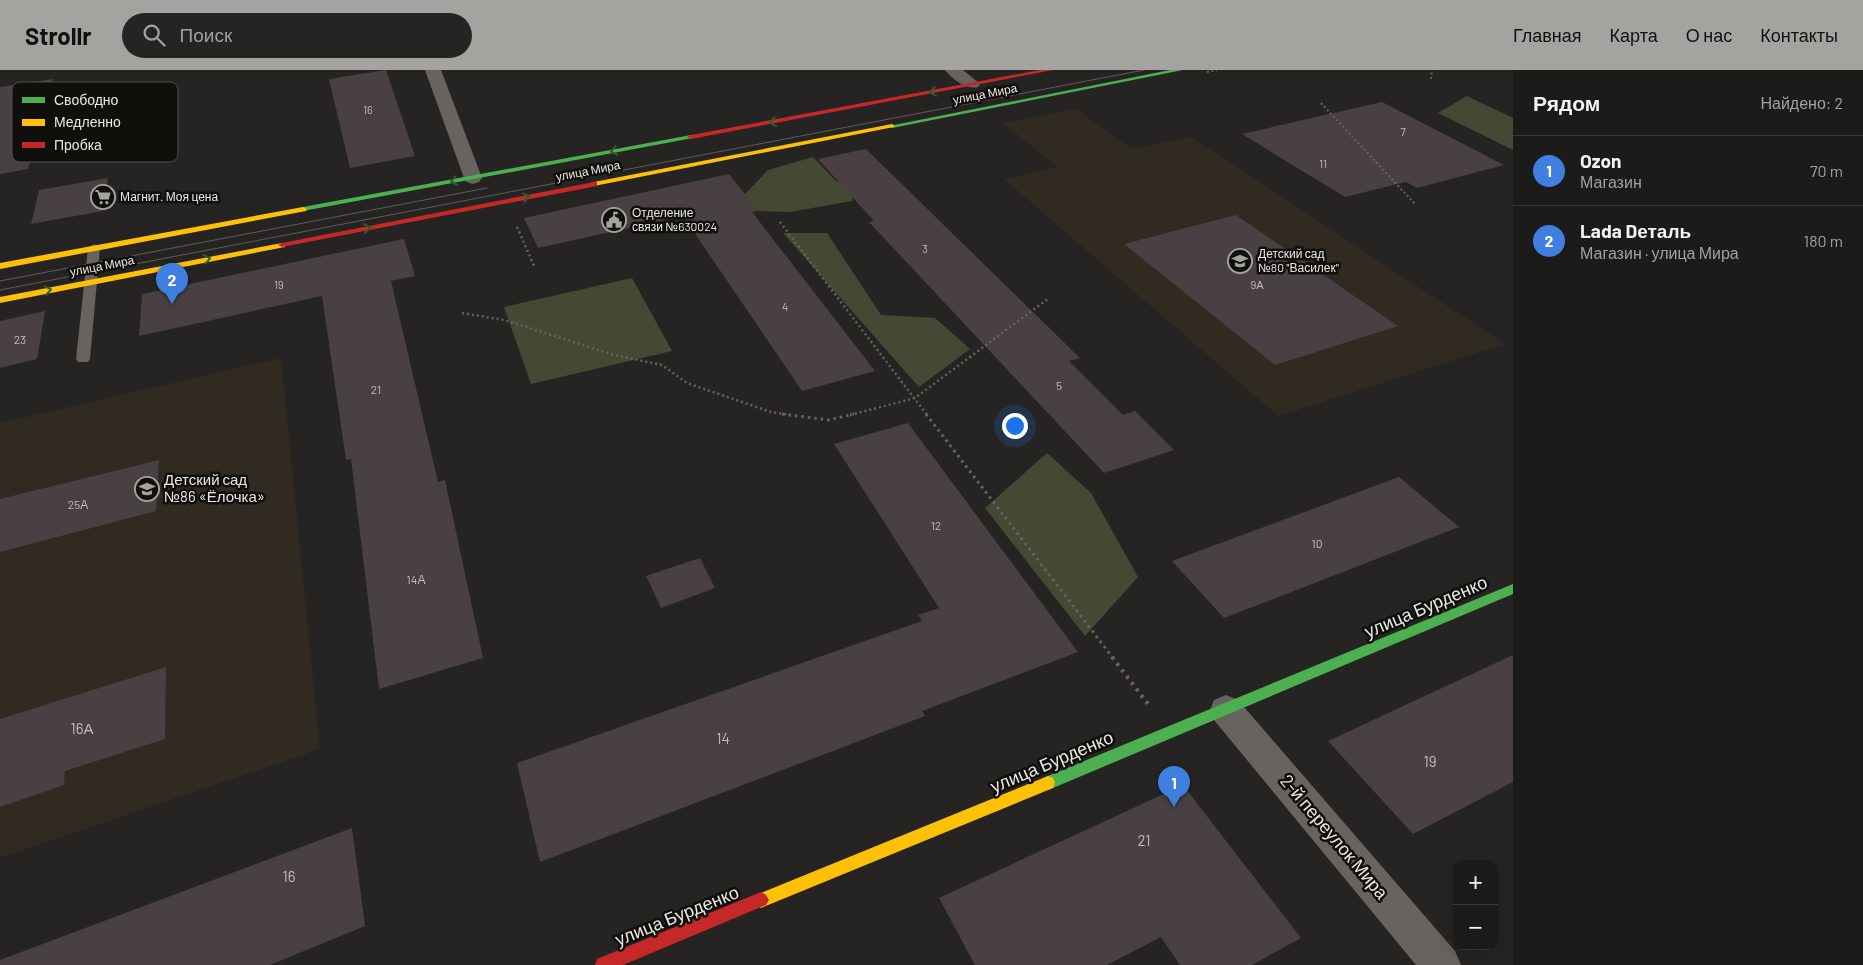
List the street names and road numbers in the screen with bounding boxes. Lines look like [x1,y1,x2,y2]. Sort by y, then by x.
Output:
street label: улица Мира [951,80,1019,107]
street label: улица Мира [554,157,622,184]
street label: улица Мира [68,252,136,279]
street label: улица Бурденко [1361,570,1490,642]
street label: улица Бурденко [987,725,1116,797]
street label: 2-й переулок Мира [1276,770,1394,904]
street label: улица Бурденко [612,880,742,950]

